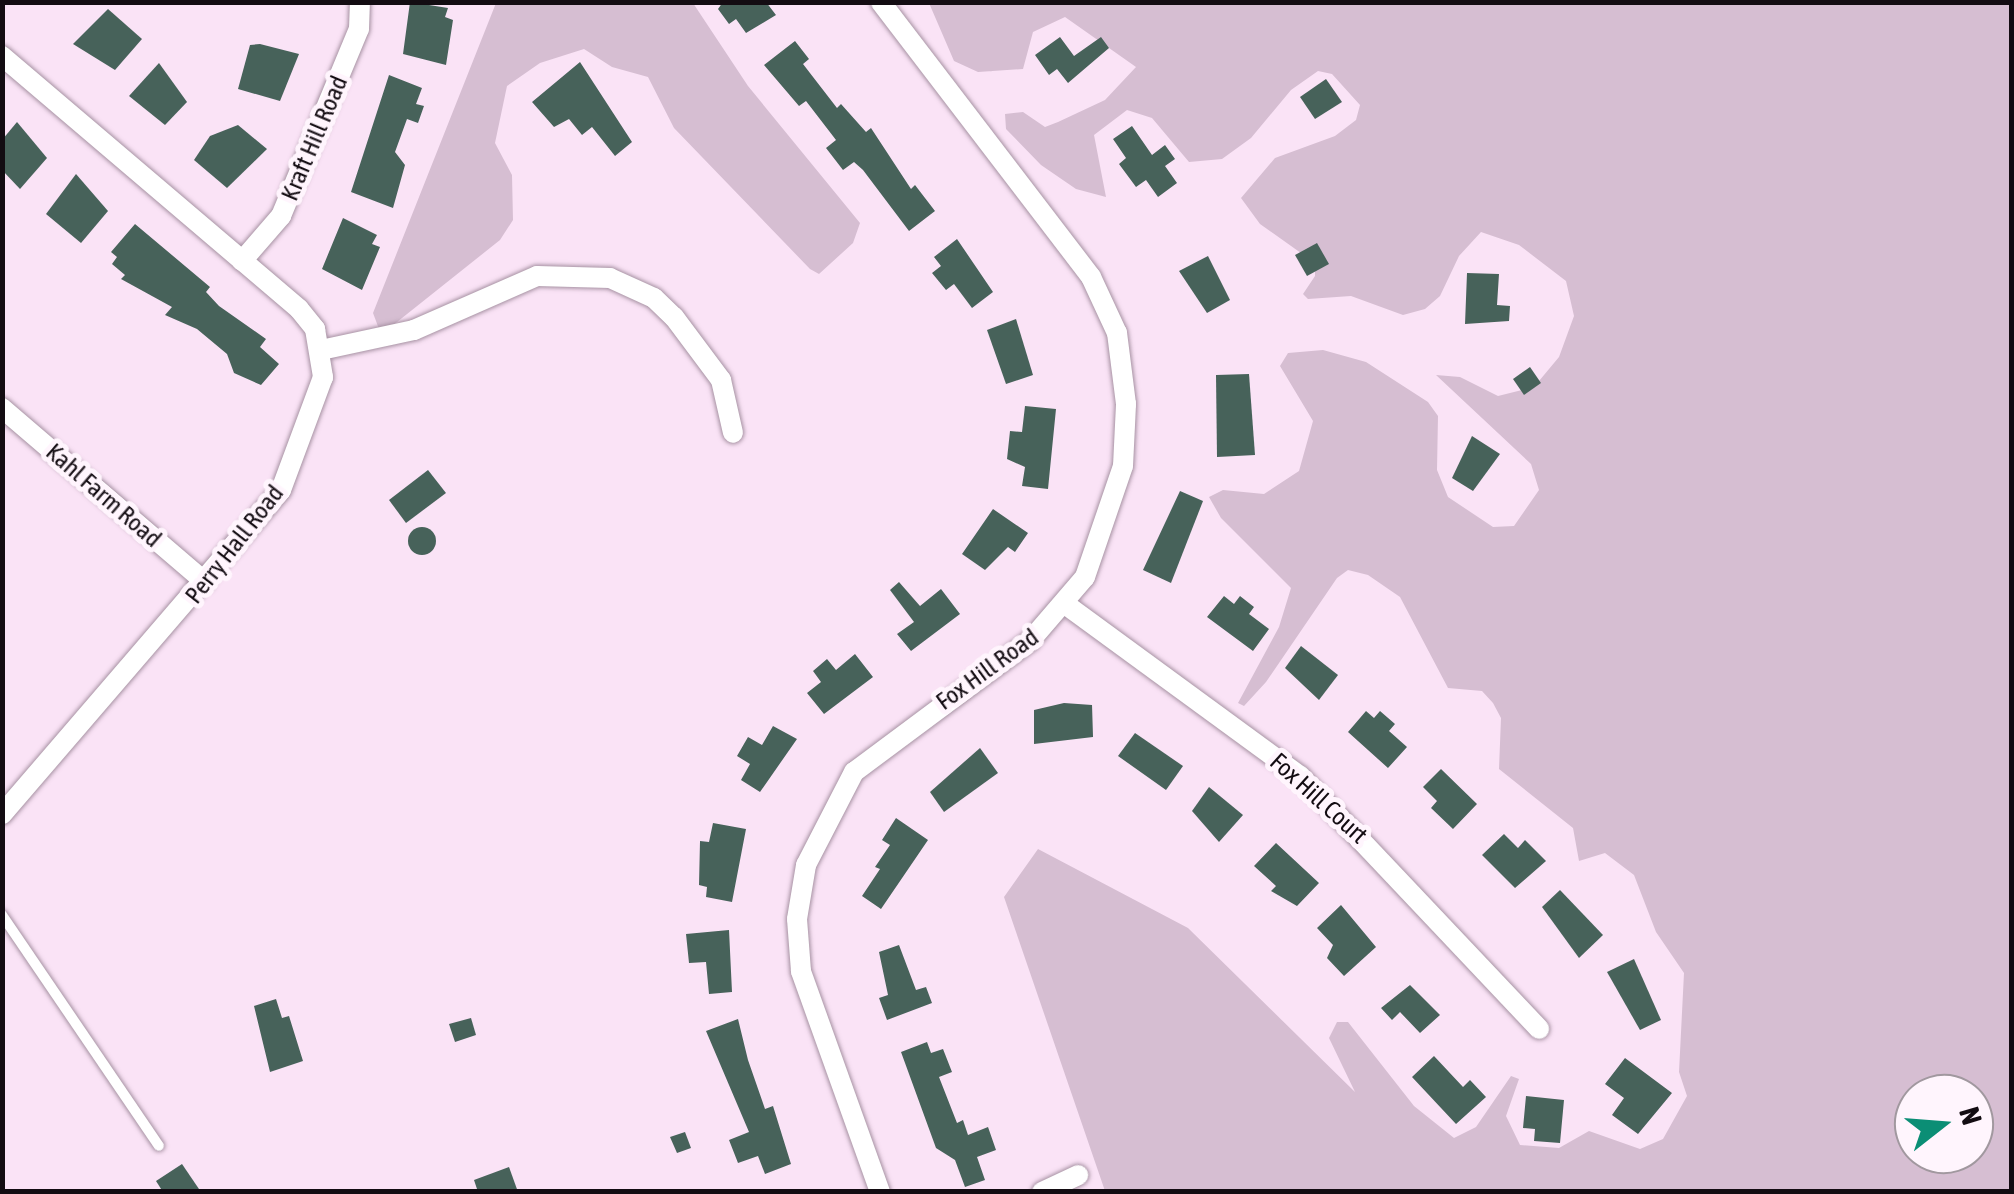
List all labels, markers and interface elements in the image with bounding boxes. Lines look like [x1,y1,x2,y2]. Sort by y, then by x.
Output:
street label: Kraft Hill Road [274,71,354,205]
street label: Kahl Farm Road [40,437,168,553]
street label: Perry Hall Road [178,479,290,609]
street label: Fox Hill Road [930,622,1044,716]
street label: Fox Hill Court [1264,746,1374,850]
north arrow [1894,1074,1994,1174]
text: N [1953,1103,1988,1128]

